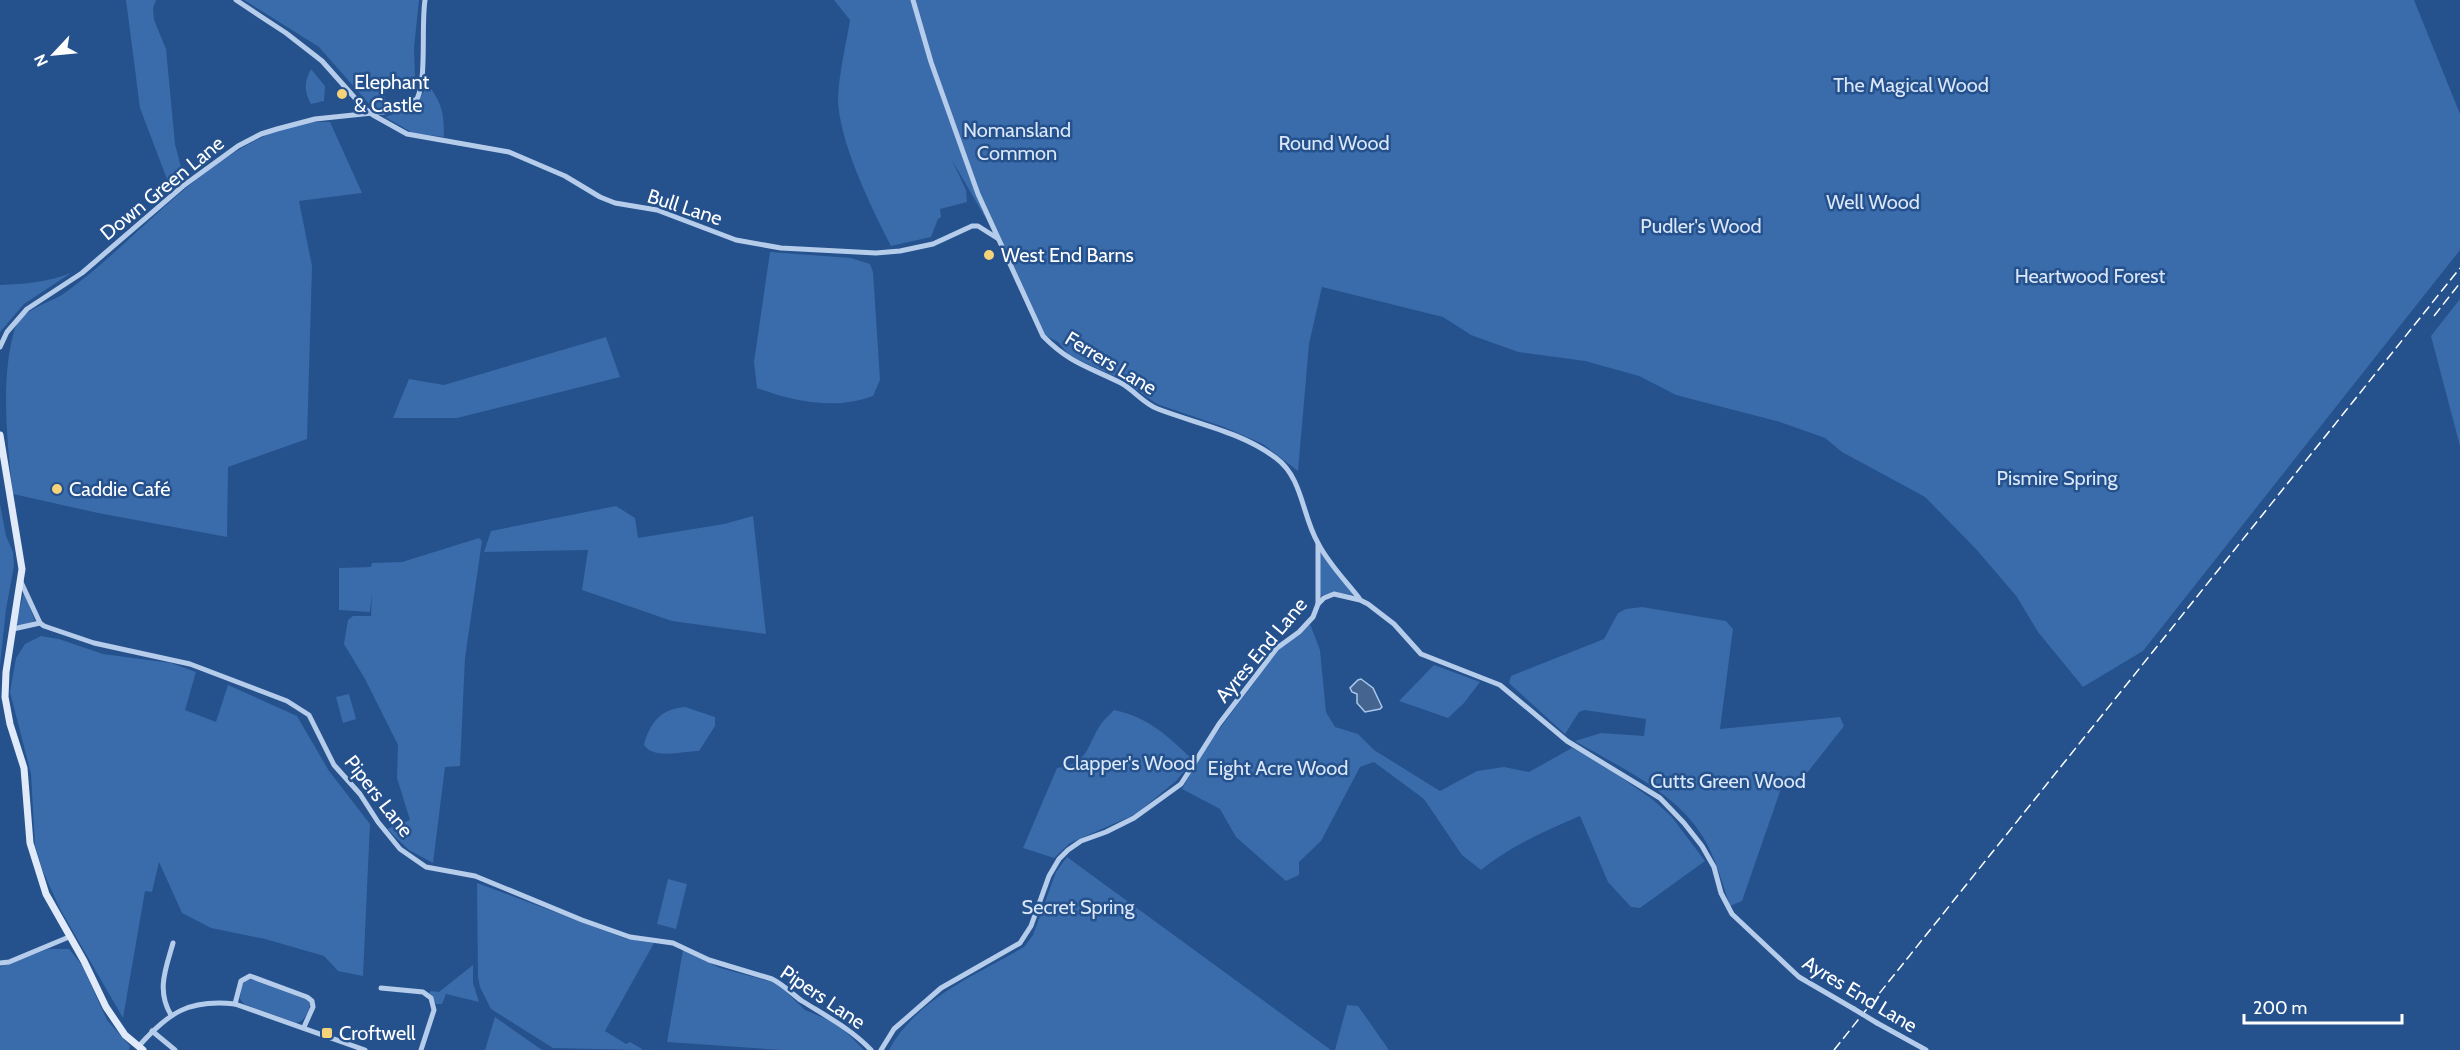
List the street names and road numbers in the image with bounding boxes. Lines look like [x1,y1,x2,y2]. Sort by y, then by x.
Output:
street label: Down Green Lane [95,131,229,245]
street label: Bull Lane [645,184,725,230]
street label: Ferrers Lane [1061,326,1161,400]
street label: Ayres End Lane [1210,593,1312,707]
street label: Pipers Lane [340,750,418,842]
street label: Ayres End Lane [1798,950,1922,1038]
street label: Pipers Lane [776,960,870,1034]

